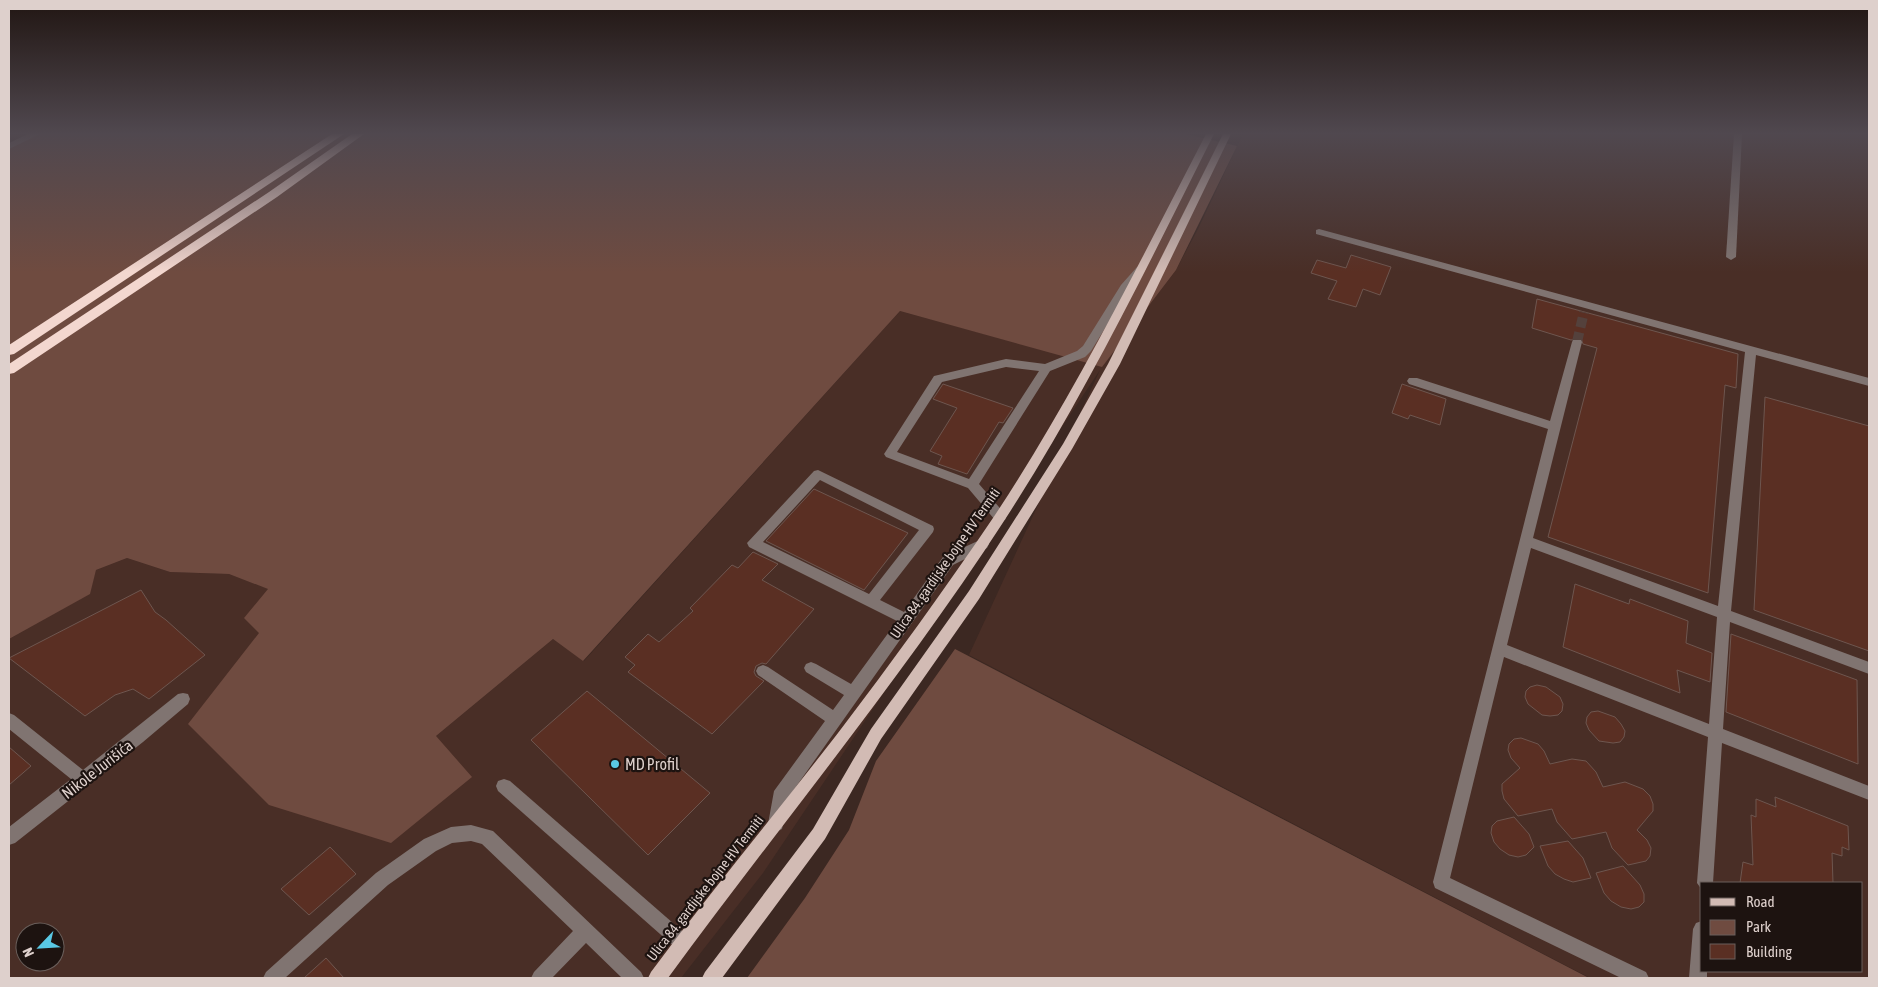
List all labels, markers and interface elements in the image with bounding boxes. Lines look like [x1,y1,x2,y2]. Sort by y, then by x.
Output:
street label: Ulica 84. gardijske bojne HV Termiti [887,485,1003,641]
street label: Nikole Jurišića [58,736,136,802]
place label: MD Profil [625,755,680,773]
marker: MD Profil [609,758,621,770]
street label: Ulica 84. gardijske bojne HV Termiti [643,812,767,964]
legend [1700,882,1863,972]
text: Road [1746,893,1775,910]
text: Park [1746,918,1771,935]
north arrow [15,922,65,972]
text: Building [1746,943,1792,960]
text: N [19,945,37,960]

